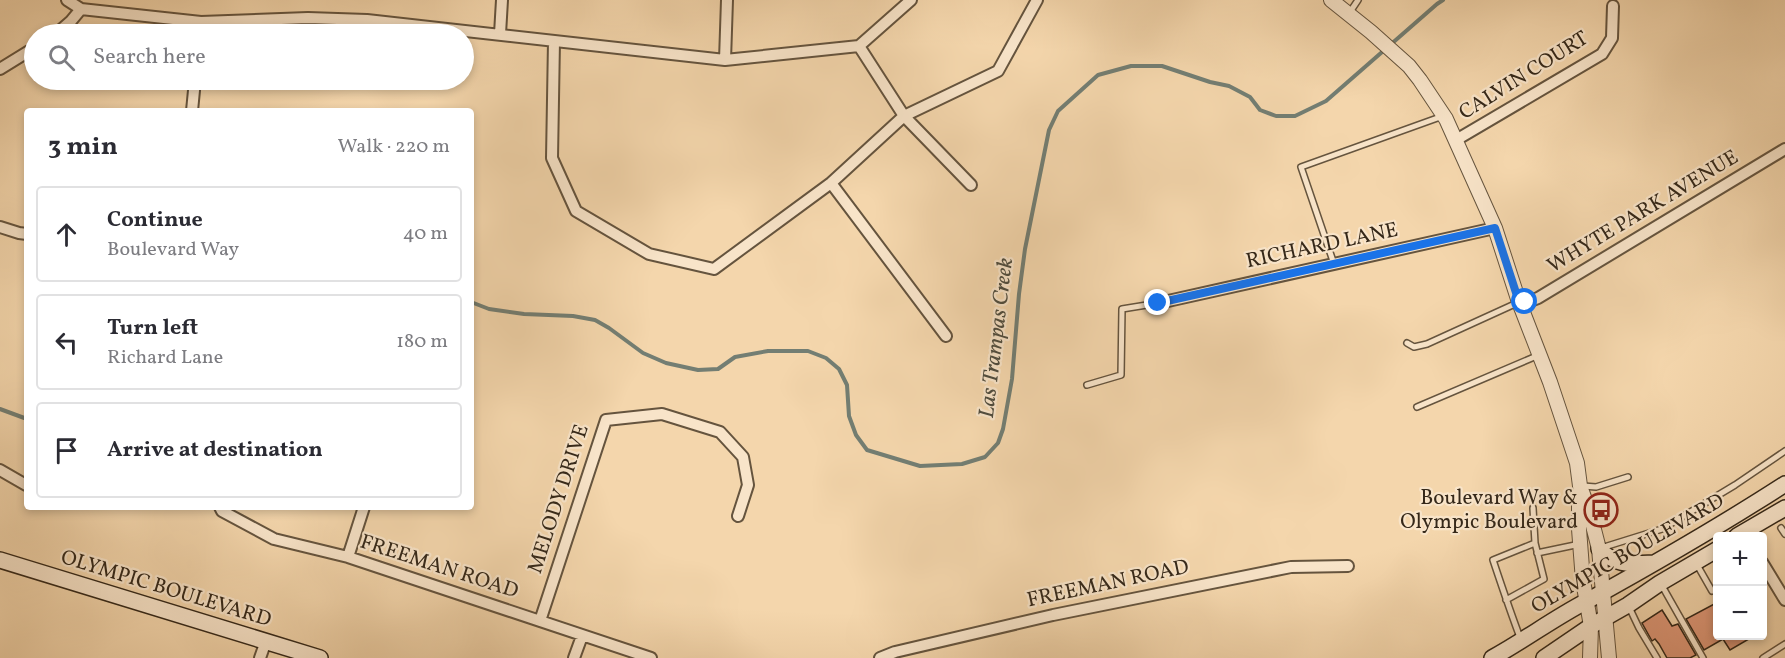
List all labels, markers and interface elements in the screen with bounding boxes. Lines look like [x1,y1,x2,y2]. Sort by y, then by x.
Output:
search box [24,24,474,90]
street label: CALVIN COURT [1454,25,1594,127]
icon: search [45,41,78,74]
text: Search here [93,42,206,73]
text: 3 min [48,129,118,165]
text: Walk · 220 m [338,133,450,161]
street label: WHYTE PARK AVENUE [1542,143,1744,281]
text: Continue [107,205,203,236]
street label: RICHARD LANE [1243,216,1401,276]
icon: ahead [50,218,83,251]
text: 40 m [403,220,448,248]
text: Boulevard Way [107,236,239,264]
water label: Las Trampas Creek [972,256,1022,420]
route start [1511,288,1537,314]
route end [1144,289,1170,315]
text: Turn left [107,313,198,344]
icon: left [50,326,83,359]
text: 180 m [396,328,448,356]
text: Richard Lane [107,344,223,372]
street label: MELODY DRIVE [521,421,597,577]
icon: arrive [50,434,83,467]
text: Arrive at destination [107,435,323,466]
place label: Boulevard Way & Olympic Boulevard [1400,484,1578,537]
street label: OLYMPIC BOULEVARD [1526,487,1730,621]
bus stop icon: Boulevard Way & Olympic Boulevard [1583,492,1619,528]
street label: FREEMAN ROAD [356,528,522,606]
map controls [1713,532,1767,640]
button: + [1713,532,1767,586]
street label: OLYMPIC BOULEVARD [57,543,275,635]
street label: FREEMAN ROAD [1024,553,1192,615]
button: − [1713,586,1767,640]

